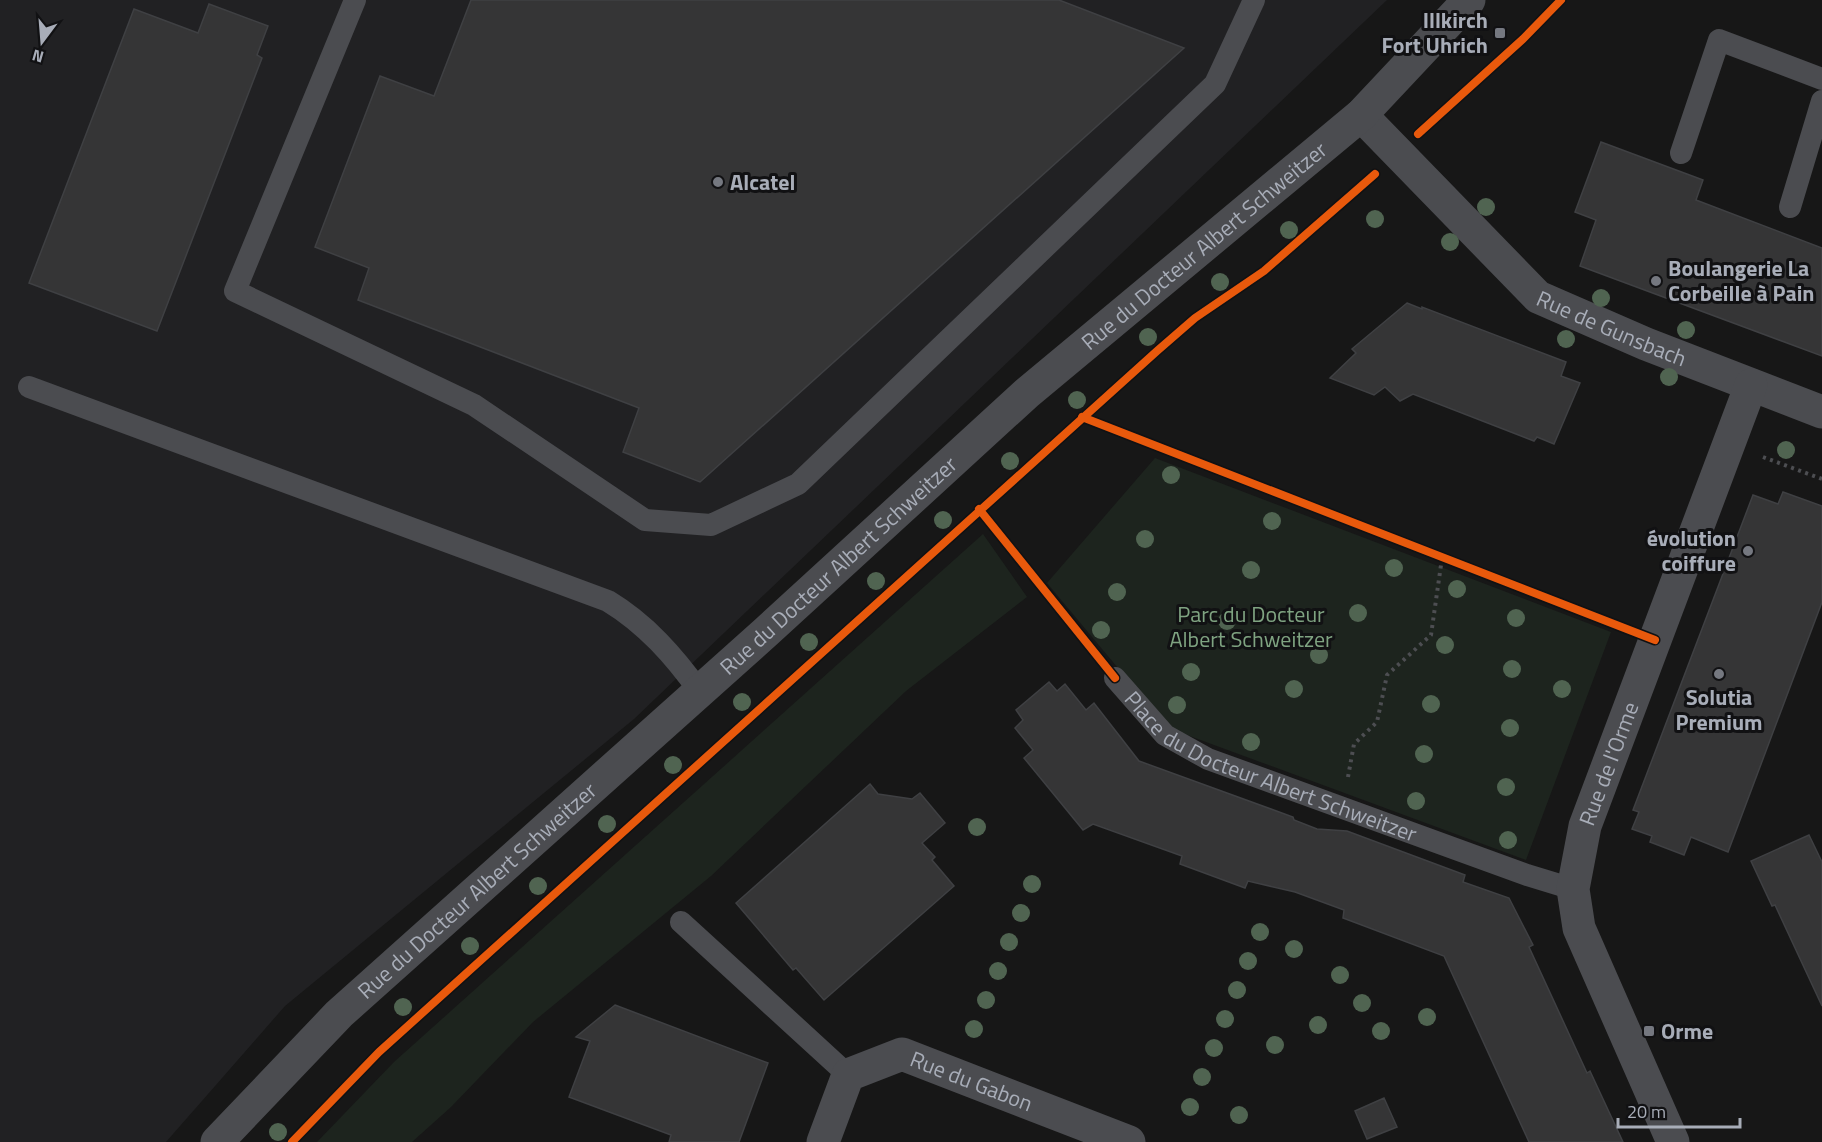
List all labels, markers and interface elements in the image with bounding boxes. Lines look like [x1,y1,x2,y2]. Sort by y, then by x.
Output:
place label: Illkirch Fort Uhrich [1382,3,1488,62]
north arrow [12,12,72,72]
marker: Illkirch Fort Uhrich [1493,26,1507,40]
text: N [29,43,47,69]
street label: Rue du Docteur Albert Schweitzer [1074,133,1335,358]
place label: Alcatel [730,165,795,199]
marker: Alcatel [711,175,725,189]
place label: Boulangerie La Corbeille à Pain [1668,251,1814,310]
marker: Boulangerie La Corbeille à Pain [1649,274,1663,288]
street label: Rue de Gunsbach [1531,281,1692,375]
street label: Rue du Docteur Albert Schweitzer [712,448,965,683]
place label: évolution coiffure [1647,521,1736,580]
marker: évolution coiffure [1741,544,1755,558]
park label: Parc du Docteur Albert Schweitzer [1169,597,1333,656]
marker: Solutia Premium [1712,667,1726,681]
place label: Solutia Premium [1675,680,1763,739]
street label: Place du Docteur Albert Schweitzer [1117,683,1422,851]
street label: Rue de l'Orme [1570,697,1647,830]
street label: Rue du Docteur Albert Schweitzer [350,774,605,1007]
place label: Orme [1661,1014,1713,1048]
marker: Orme [1642,1024,1656,1038]
street label: Rue du Gabon [905,1042,1038,1120]
scale bar [1618,1091,1740,1129]
text: 20 m [1627,1098,1666,1125]

